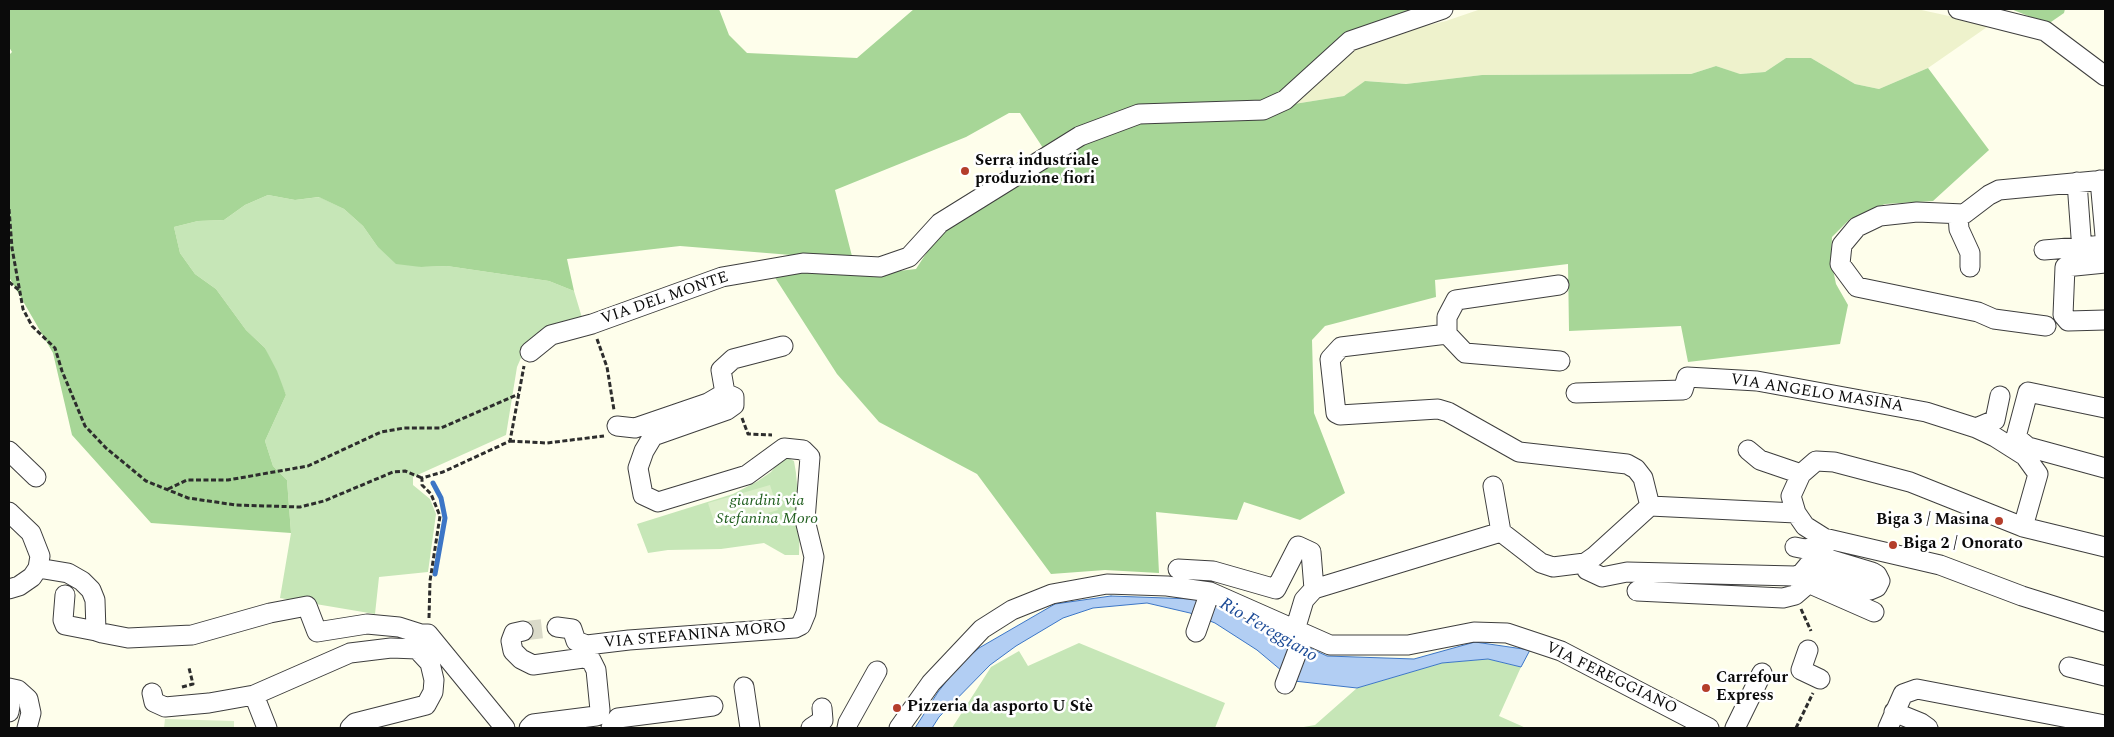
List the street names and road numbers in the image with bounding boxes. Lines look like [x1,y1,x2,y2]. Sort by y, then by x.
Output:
street label: VIA DEL MONTE [599,268,731,330]
street label: VIA ANGELO MASINA [1729,371,1905,417]
street label: VIA STEFANINA MORO [603,618,787,654]
street label: VIA FEREGGIANO [1542,639,1680,719]

